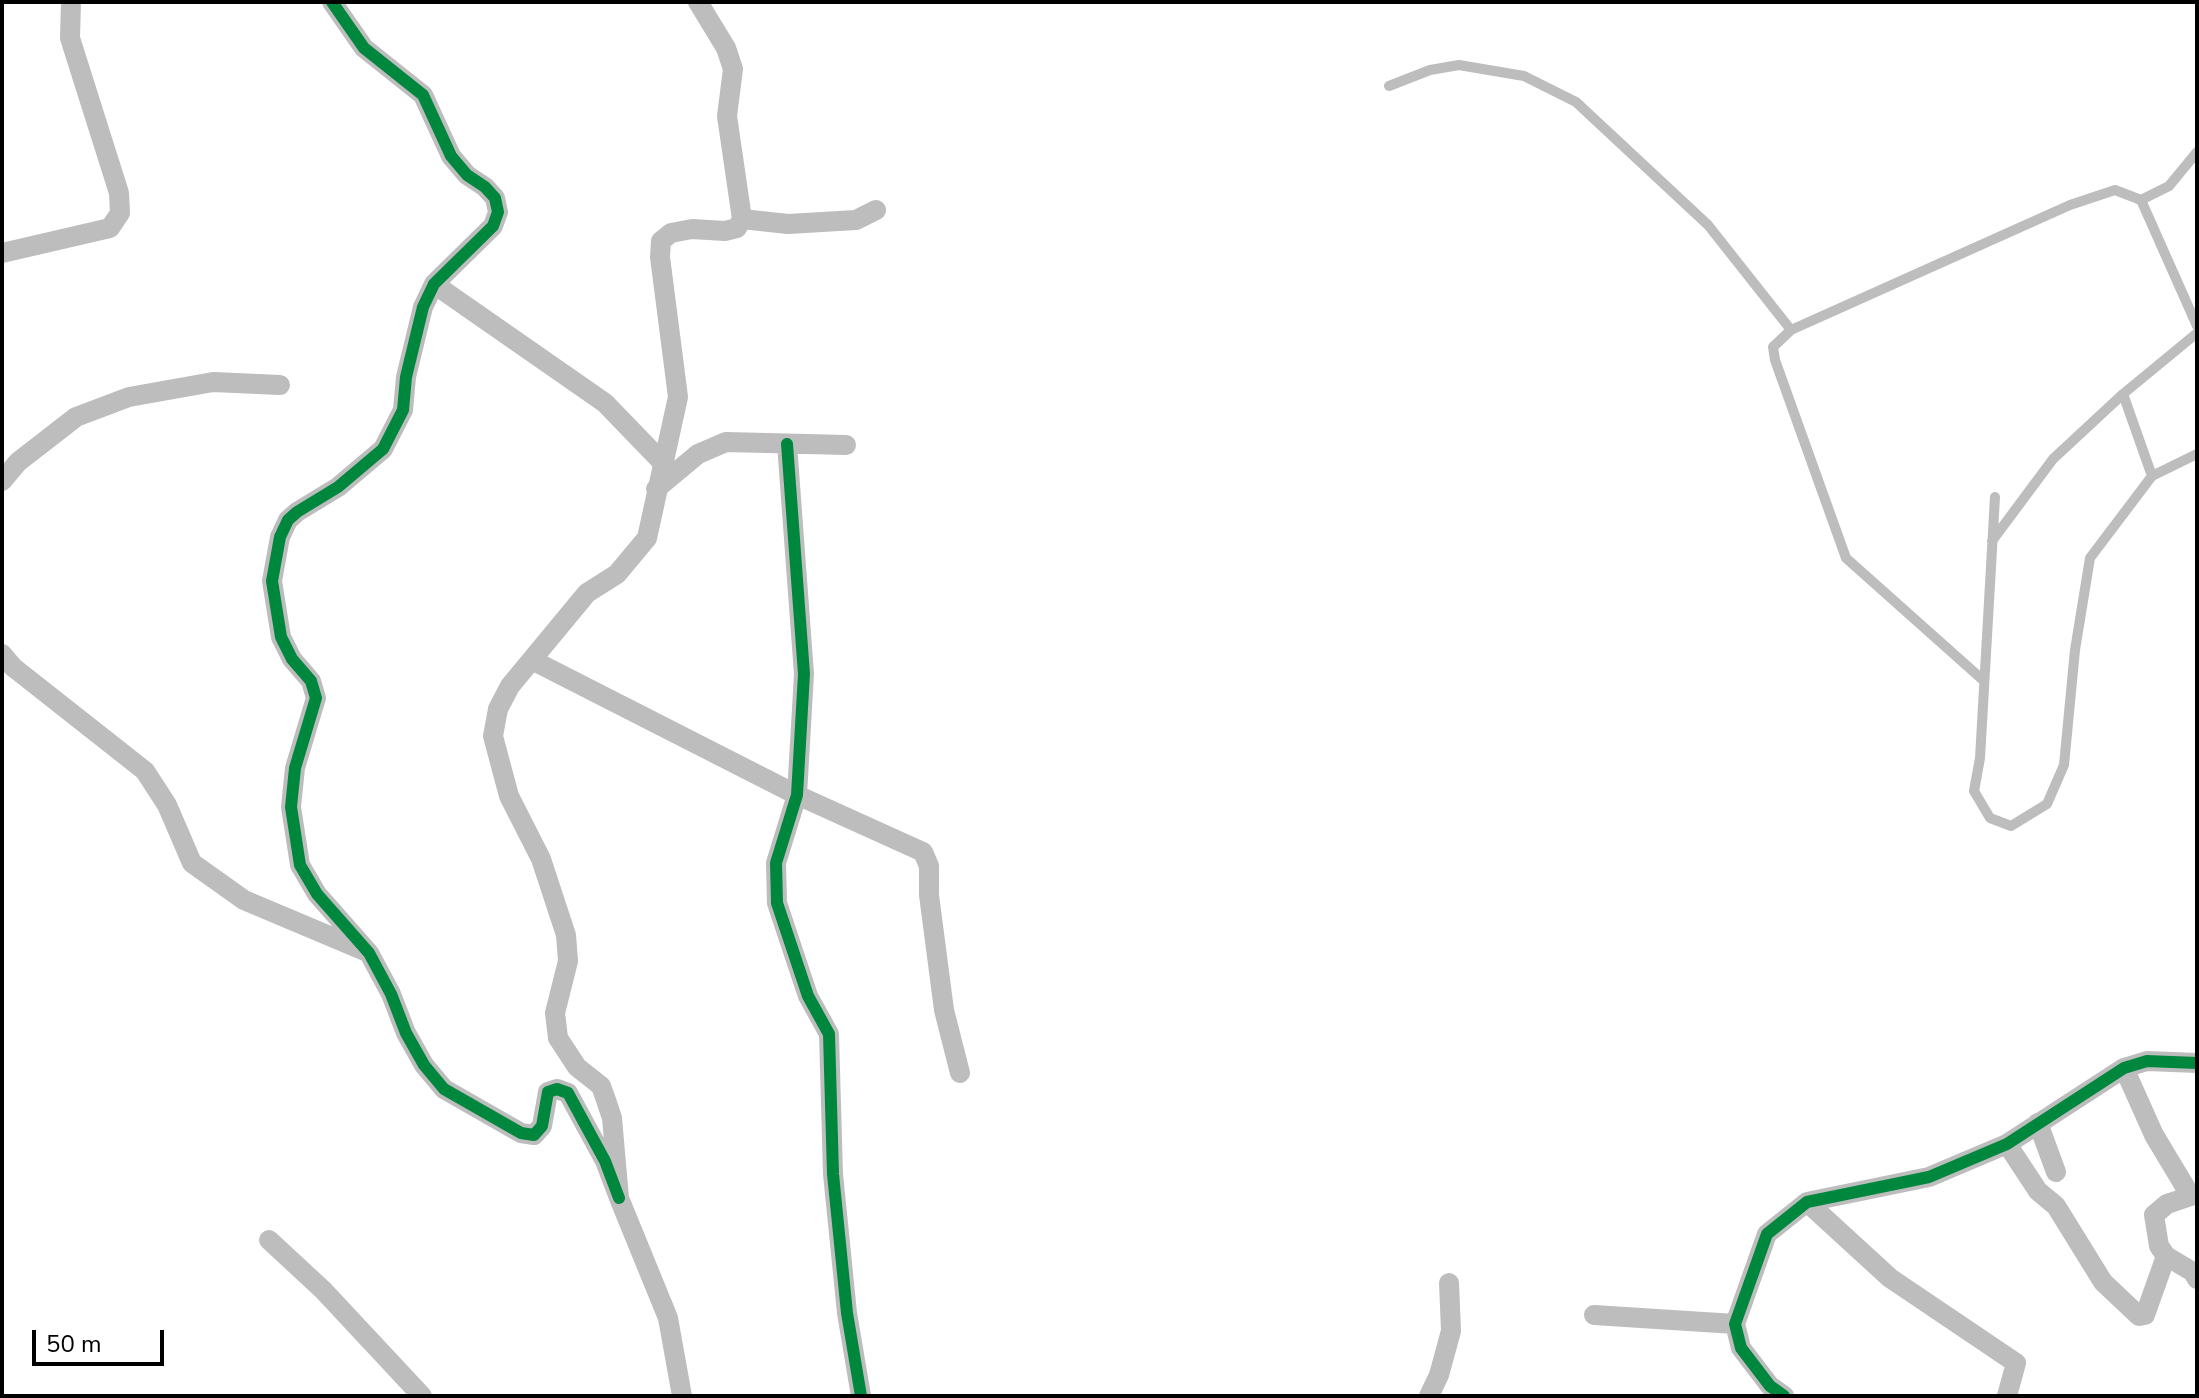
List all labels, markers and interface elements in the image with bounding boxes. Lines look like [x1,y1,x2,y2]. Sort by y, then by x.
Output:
scale bar [36,1314,168,1364]
text: 50 m [46,1328,102,1360]

